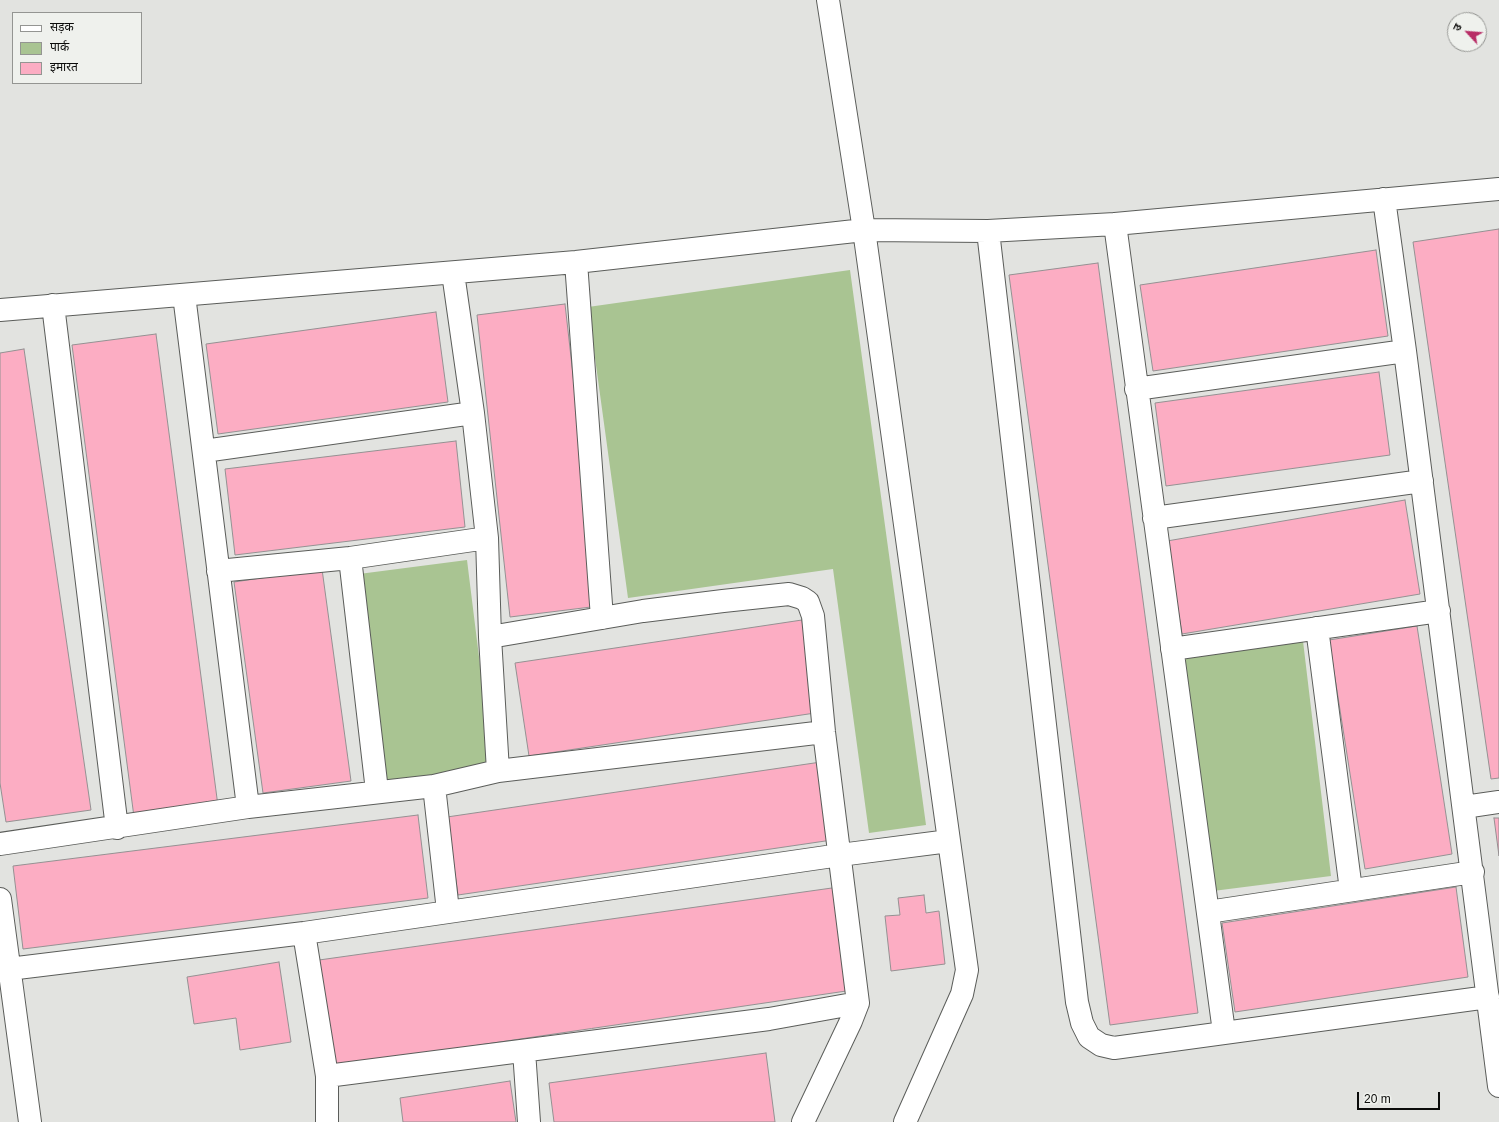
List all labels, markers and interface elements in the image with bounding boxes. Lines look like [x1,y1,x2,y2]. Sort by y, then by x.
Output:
legend [12,12,142,84]
north arrow [1447,12,1487,52]
text: सड़क [50,20,74,34]
text: उ [1450,22,1464,33]
text: पार्क [50,40,69,54]
text: इमारत [50,60,78,74]
scale bar [1359,1084,1442,1110]
text: 20 m [1364,1092,1391,1106]

